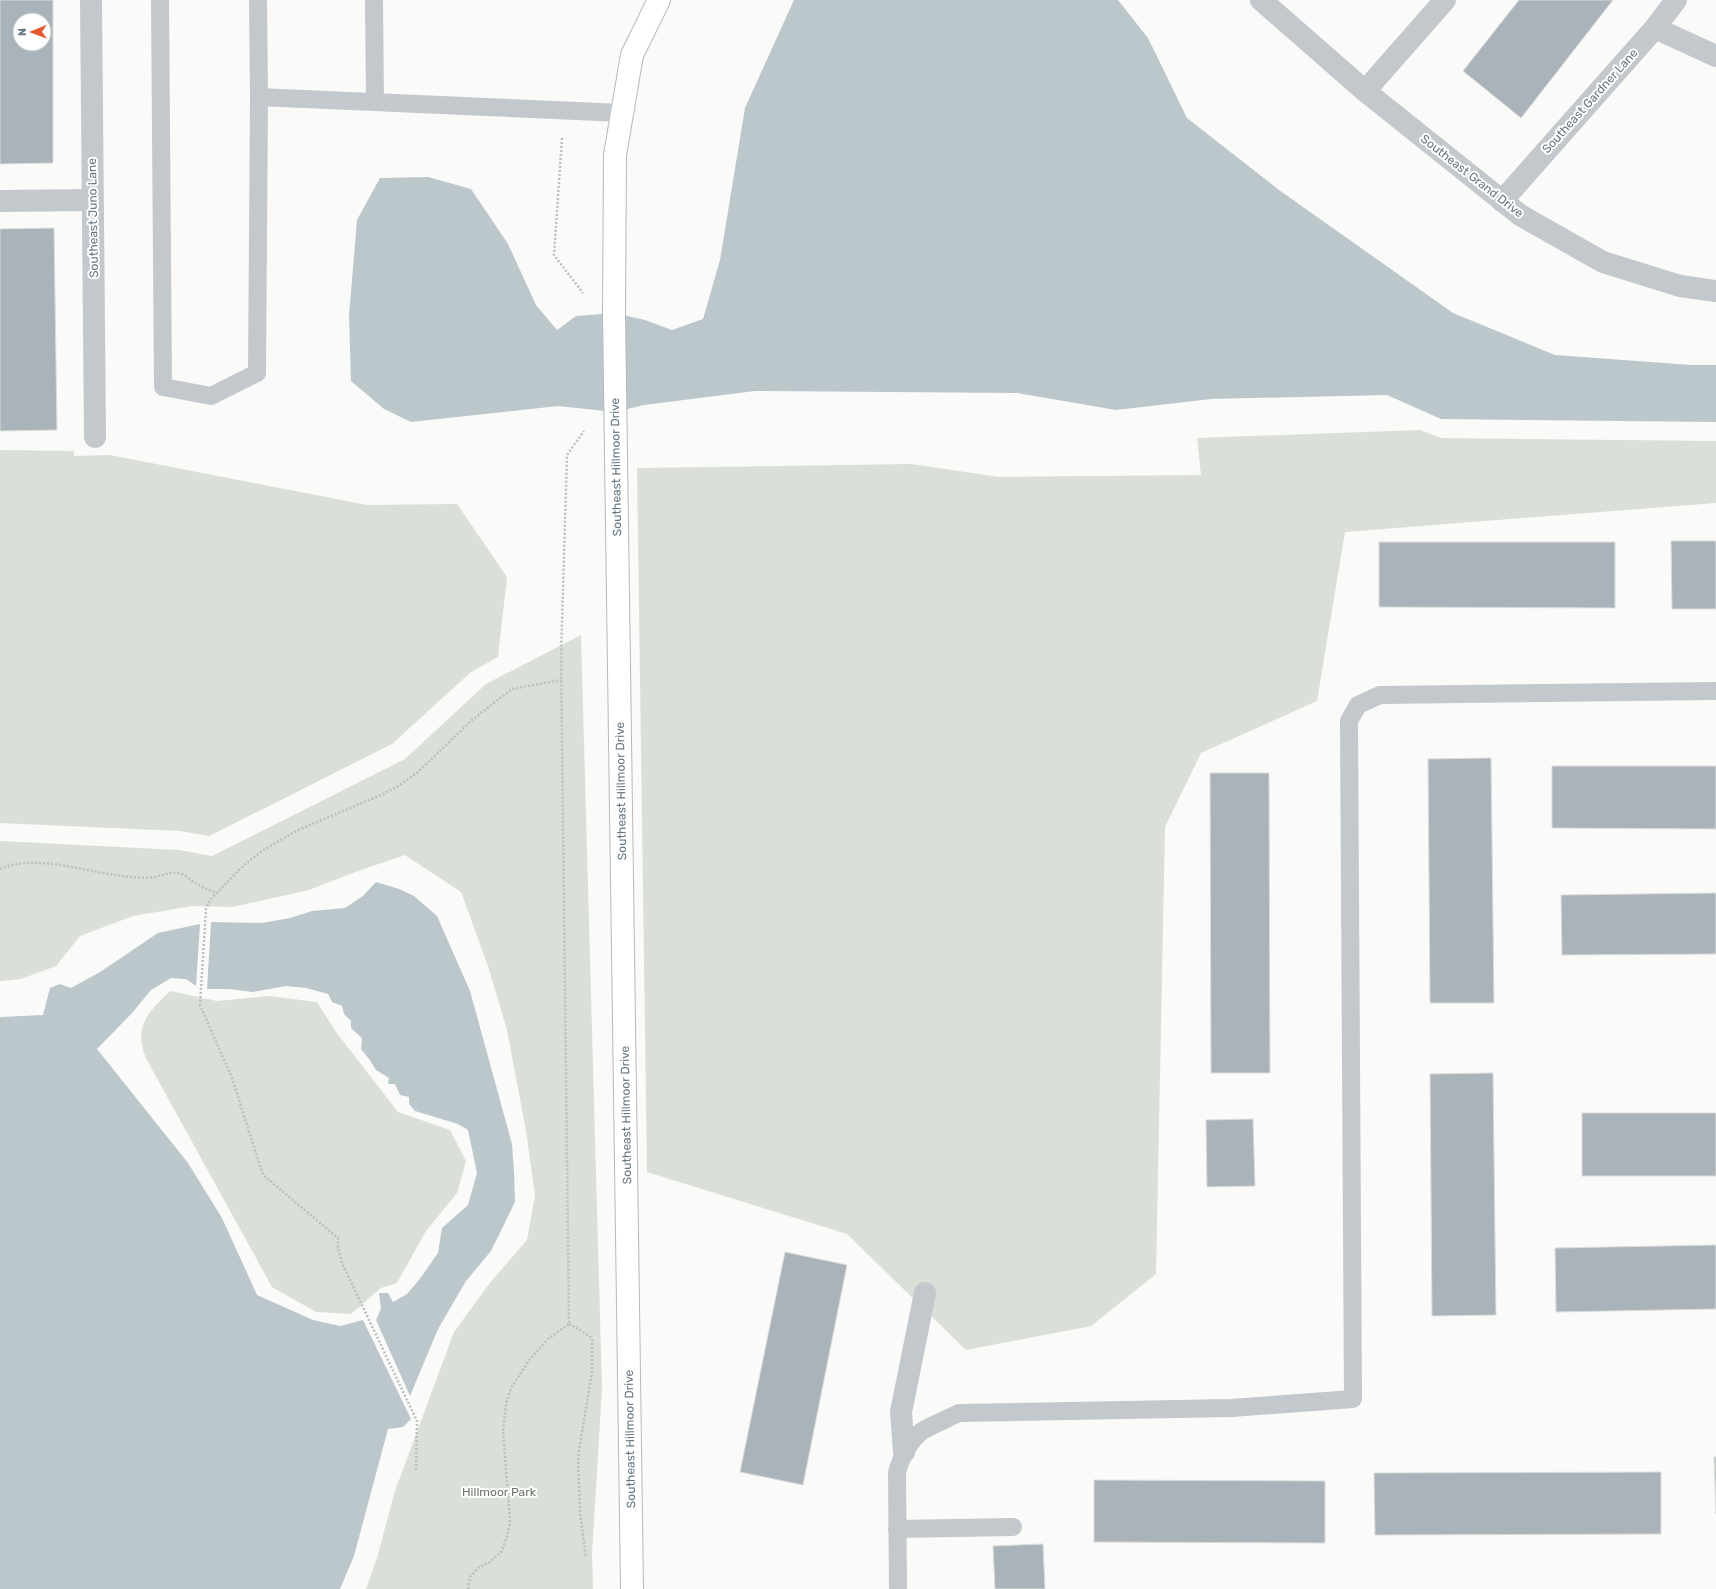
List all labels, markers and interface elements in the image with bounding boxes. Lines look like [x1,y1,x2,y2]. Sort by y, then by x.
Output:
north arrow [12,12,52,52]
text: N [16,28,29,36]
street label: Southeast Gardner Lane [1539,46,1641,156]
street label: Southeast Grand Drive [1418,132,1526,221]
street label: Southeast Juno Lane [85,158,101,278]
street label: Southeast Hillmoor Drive [608,397,624,536]
street label: Southeast Hillmoor Drive [613,721,629,860]
street label: Southeast Hillmoor Drive [618,1045,634,1184]
street label: Southeast Hillmoor Drive [622,1369,638,1508]
park label: Hillmoor Park [462,1485,537,1499]

